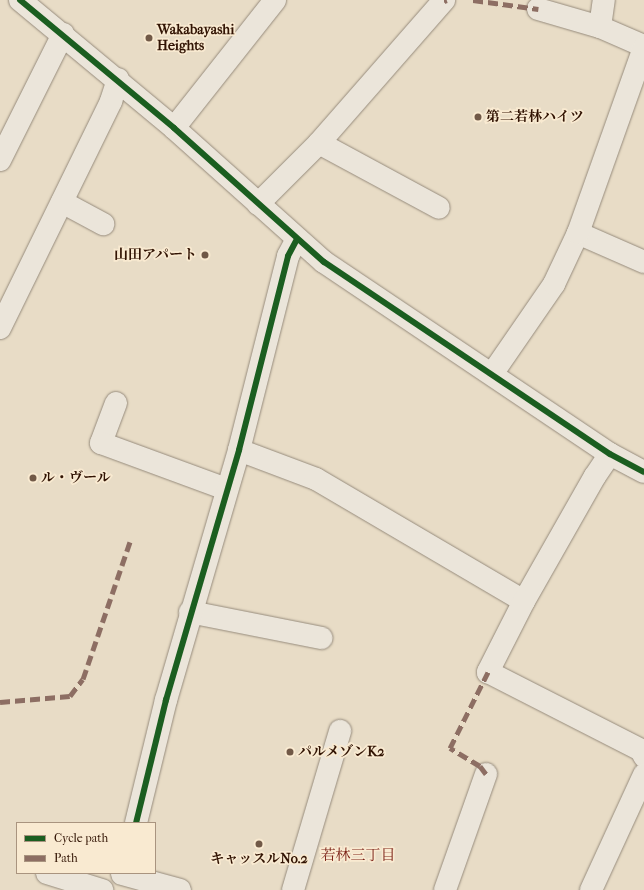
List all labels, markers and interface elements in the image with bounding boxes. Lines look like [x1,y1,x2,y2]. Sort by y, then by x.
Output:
place label: Wakabayashi Heights [157,22,234,54]
marker: Wakabayashi Heights [144,33,154,43]
place label: 第二若林ハイツ [486,109,584,125]
marker: 第二若林ハイツ [473,112,483,122]
place label: 山田アパート [113,247,197,263]
marker: 山田アパート [200,250,210,260]
place label: ル・ヴール [41,470,111,486]
marker: ル・ヴール [28,473,38,483]
place label: パルメゾンK2 [298,744,385,760]
marker: パルメゾンK2 [285,747,295,757]
legend [16,822,156,874]
text: Cycle path [54,831,108,845]
marker: キャッスルNo.2 [254,839,264,849]
district label: 若林三丁目 [321,847,395,865]
text: Path [54,851,78,865]
place label: キャッスルNo.2 [210,851,308,867]

